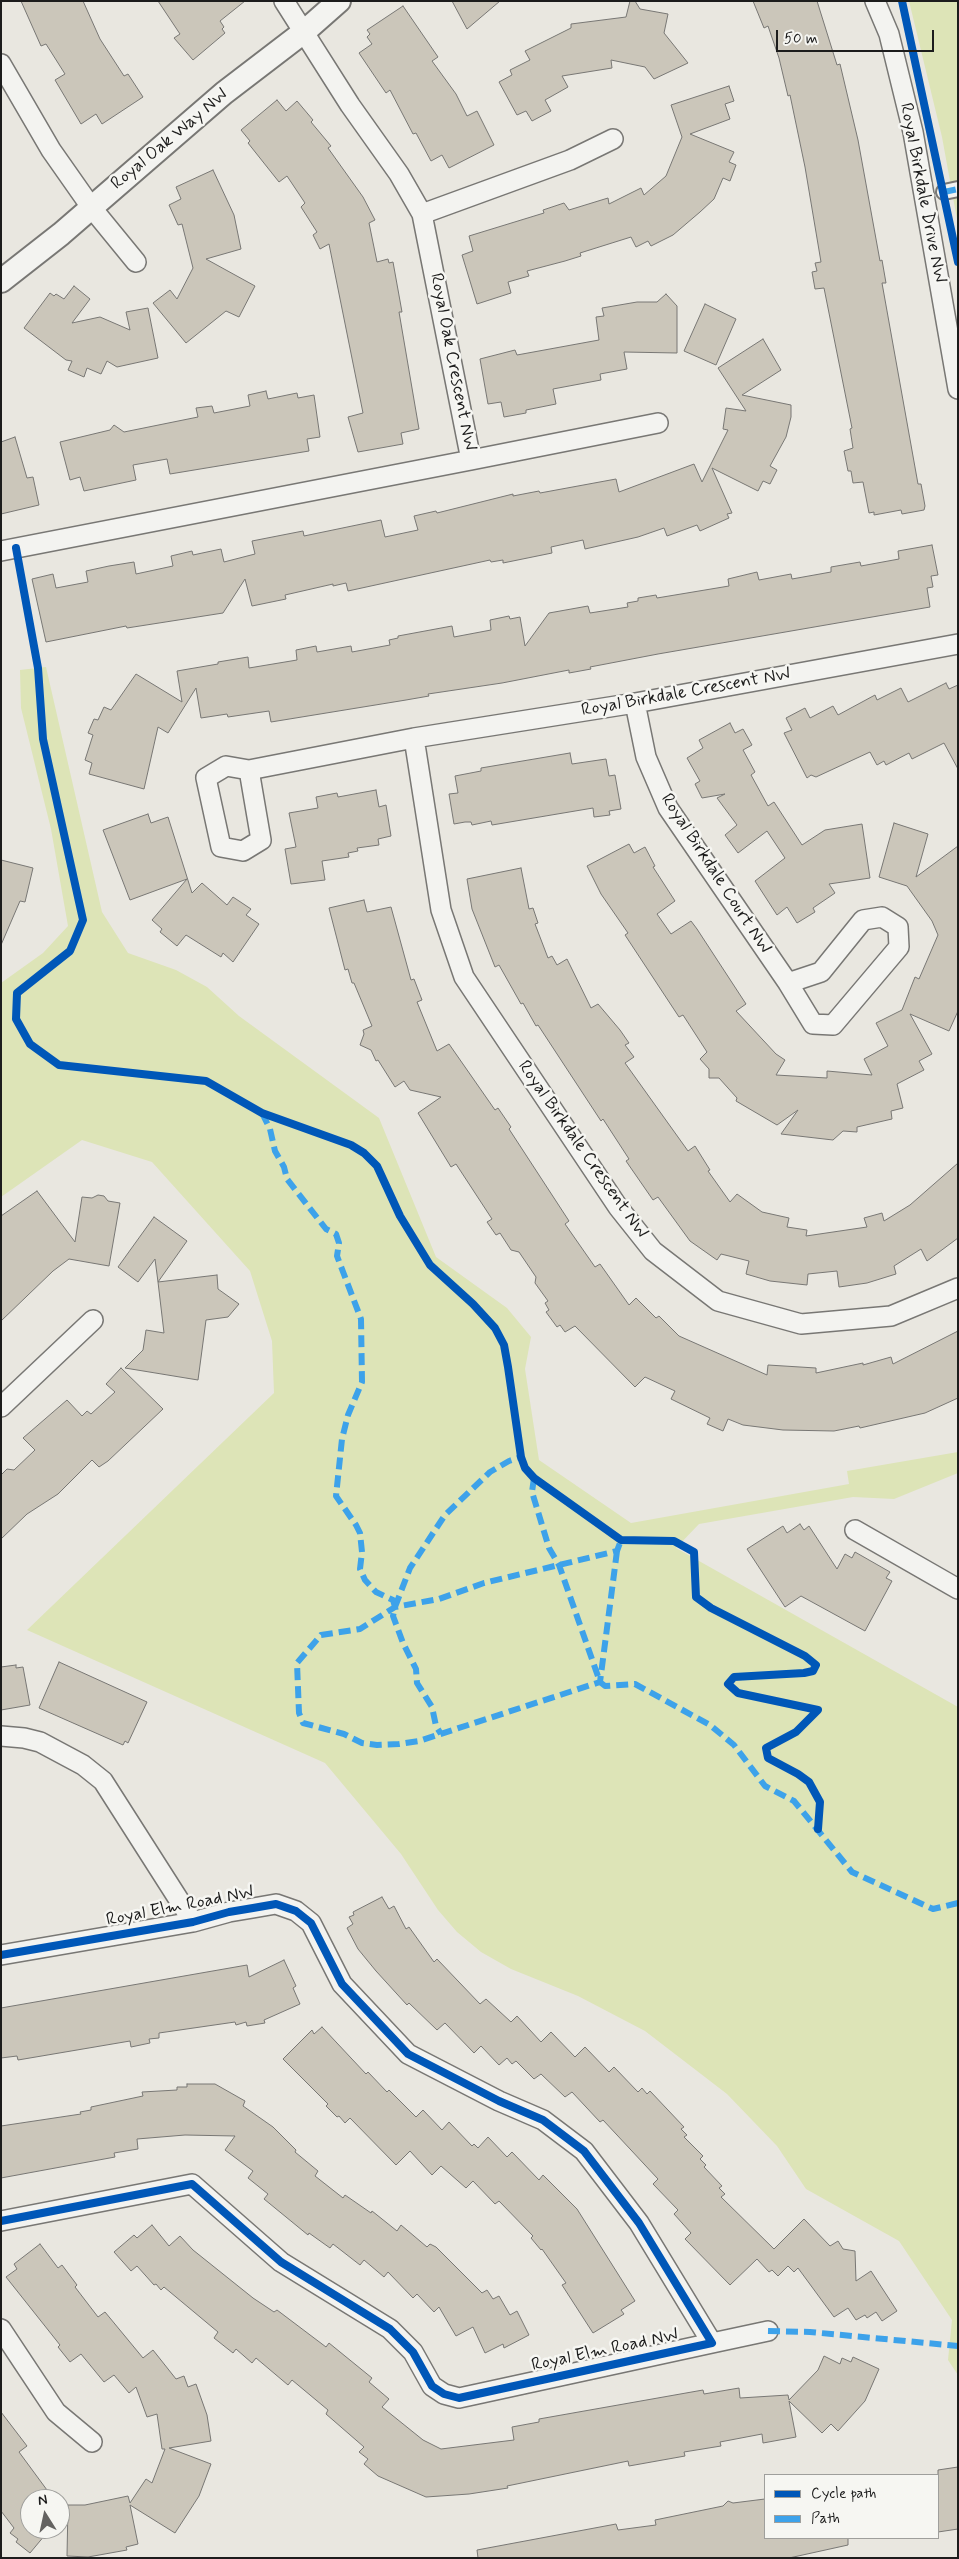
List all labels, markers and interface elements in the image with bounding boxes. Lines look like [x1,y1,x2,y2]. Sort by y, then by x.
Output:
scale bar [779,20,936,52]
text: 50 m [784,29,818,49]
street label: Royal Oak Way NW [107,85,233,195]
street label: Royal Birkdale Drive NW [894,101,950,285]
street label: Royal Oak Crescent NW [424,271,480,453]
street label: Royal Birkdale Crescent NW [580,664,792,722]
street label: Royal Birkdale Court NW [655,790,775,958]
street label: Royal Birkdale Crescent NW [512,1057,652,1243]
street label: Royal Elm Road NW [105,1882,255,1932]
street label: Royal Elm Road NW [530,2325,680,2377]
legend [764,2474,939,2539]
text: Cycle path [811,2484,876,2504]
north arrow [20,2489,70,2539]
text: N [36,2491,49,2510]
text: Path [811,2509,840,2529]

